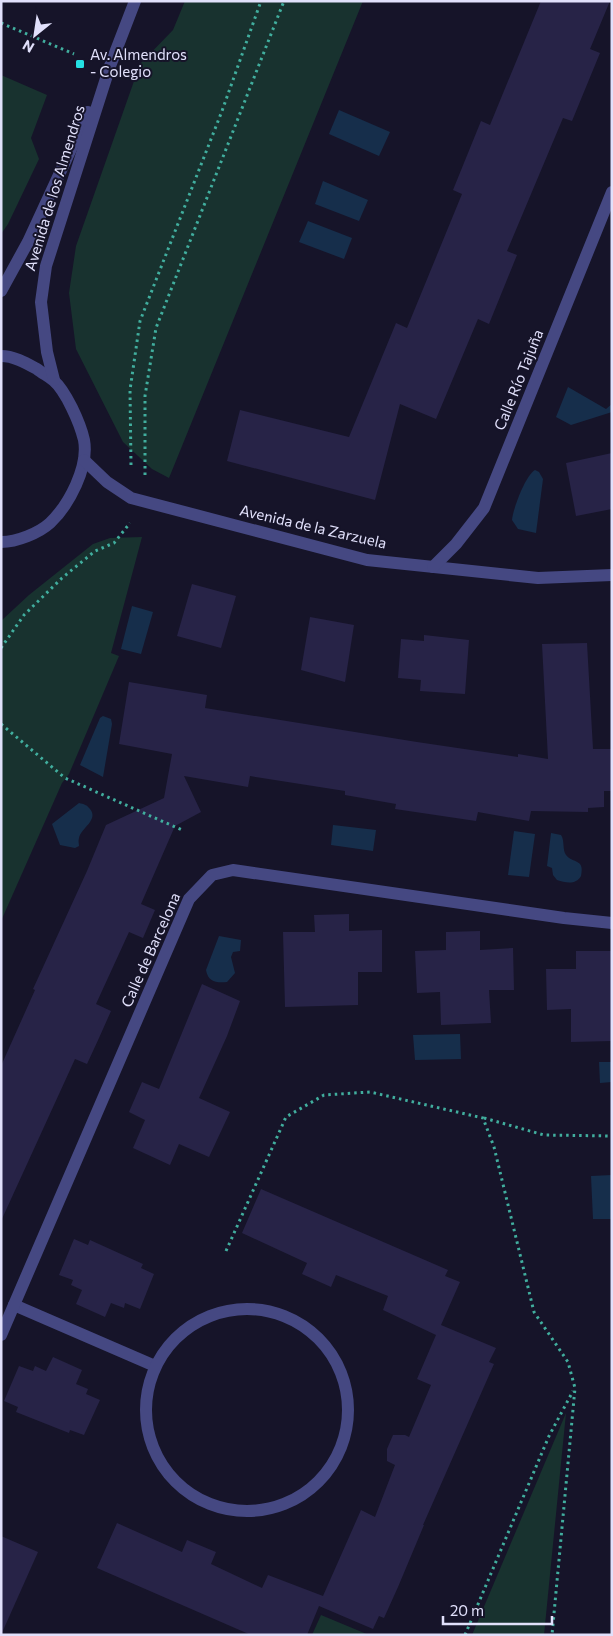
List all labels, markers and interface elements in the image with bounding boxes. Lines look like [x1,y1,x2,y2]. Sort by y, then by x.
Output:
north arrow [10,10,60,60]
text: N [19,37,37,57]
place label: Av. Almendros - Colegio [90,45,187,80]
marker: Av. Almendros - Colegio [74,58,86,70]
street label: Avenida de los Almendros [20,102,88,273]
street label: Calle Río Tajuña [490,327,546,433]
street label: Avenida de la Zarzuela [238,500,388,552]
street label: Calle de Barcelona [117,889,183,1010]
scale bar [443,1594,552,1626]
text: 20 m [450,1601,484,1619]

